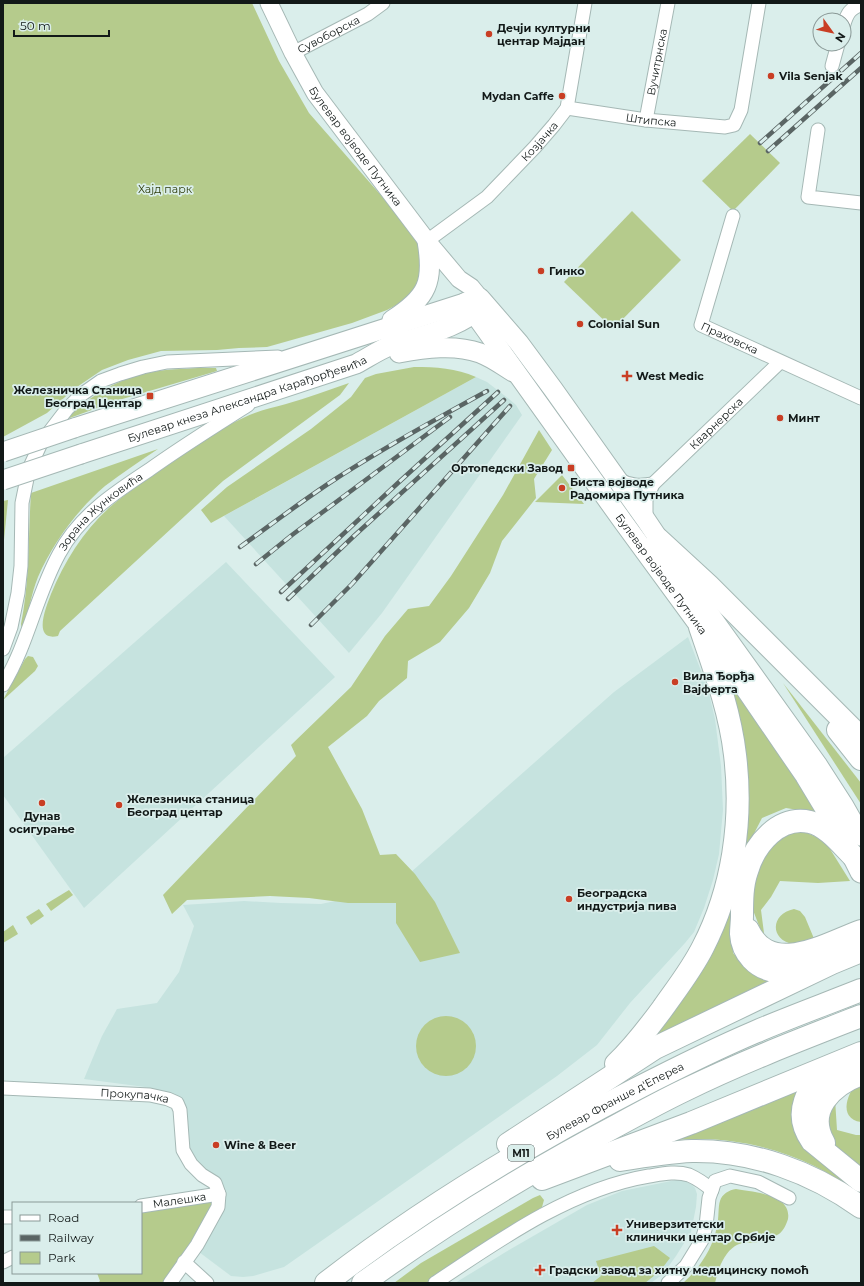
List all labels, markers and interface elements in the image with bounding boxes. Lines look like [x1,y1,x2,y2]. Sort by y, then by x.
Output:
scale bar [14,12,109,38]
north arrow [812,12,852,52]
street label: Сувоборска [295,13,362,57]
text: 50 m [20,18,51,33]
place label: Дечји културни центар Мајдан [497,21,591,48]
street label: Вучитрнска [644,27,670,97]
marker: Дечји културни центар Мајдан [484,29,494,39]
text: N [832,30,849,45]
place label: Vila Senjak [778,69,843,83]
marker: Vila Senjak [766,71,776,81]
street label: Булевар војводе Путника [306,84,405,209]
place label: Mydan Caffe [482,89,554,103]
marker: Mydan Caffe [557,91,567,101]
street label: Штипска [625,110,677,130]
street label: Козјачка [518,118,561,164]
park label: Хајд парк [138,182,193,196]
place label: Гинко [549,264,584,278]
marker: Гинко [536,266,546,276]
place label: Colonial Sun [588,317,660,331]
marker: Colonial Sun [575,319,585,329]
street label: Праховска [699,319,760,357]
street label: Булевар кнеза Александра Карађорђевића [126,352,369,445]
place label: West Medic [636,369,704,383]
marker: West Medic [621,370,633,382]
place label: Железничка Станица Београд Центар [14,383,142,410]
marker: Железничка Станица Београд Центар [145,391,155,401]
street label: Кварнерска [686,394,746,452]
place label: Минт [788,411,820,425]
marker: Минт [775,413,785,423]
place label: Ортопедски Завод [451,461,563,475]
marker: Ортопедски Завод [566,463,576,473]
street label: Зорана Жунковића [56,469,145,553]
place label: Биста војводе Радомира Путника [570,475,684,502]
marker: Биста војводе Радомира Путника [557,483,567,493]
street label: Булевар војводе Путника [613,511,710,637]
place label: Вила Ђорђа Вајферта [683,669,754,696]
marker: Вила Ђорђа Вајферта [670,677,680,687]
place label: Железничка станица Београд центар [127,792,254,819]
marker: Дунав осигурање [37,798,47,808]
marker: Железничка станица Београд центар [114,800,124,810]
place label: Дунав осигурање [9,809,75,836]
place label: Београдска индустрија пива [577,886,677,913]
marker: Београдска индустрија пива [564,894,574,904]
street label: Булевар Франше д'Епереа [544,1059,686,1143]
street label: Прокупачка [100,1086,170,1106]
place label: Wine & Beer [224,1138,296,1152]
marker: Wine & Beer [211,1140,221,1150]
road number: M11 [508,1145,534,1161]
street label: Малешка [152,1189,207,1211]
legend [12,1202,142,1274]
text: Road [48,1210,79,1225]
place label: Универзитетски клинички центар Србије [626,1217,776,1244]
marker: Универзитетски клинички центар Србије [611,1224,623,1236]
text: Railway [48,1230,94,1245]
text: Park [48,1250,76,1265]
place label: Градски завод за хитну медицинску помоћ [549,1263,809,1277]
marker: Градски завод за хитну медицинску помоћ [534,1264,546,1276]

